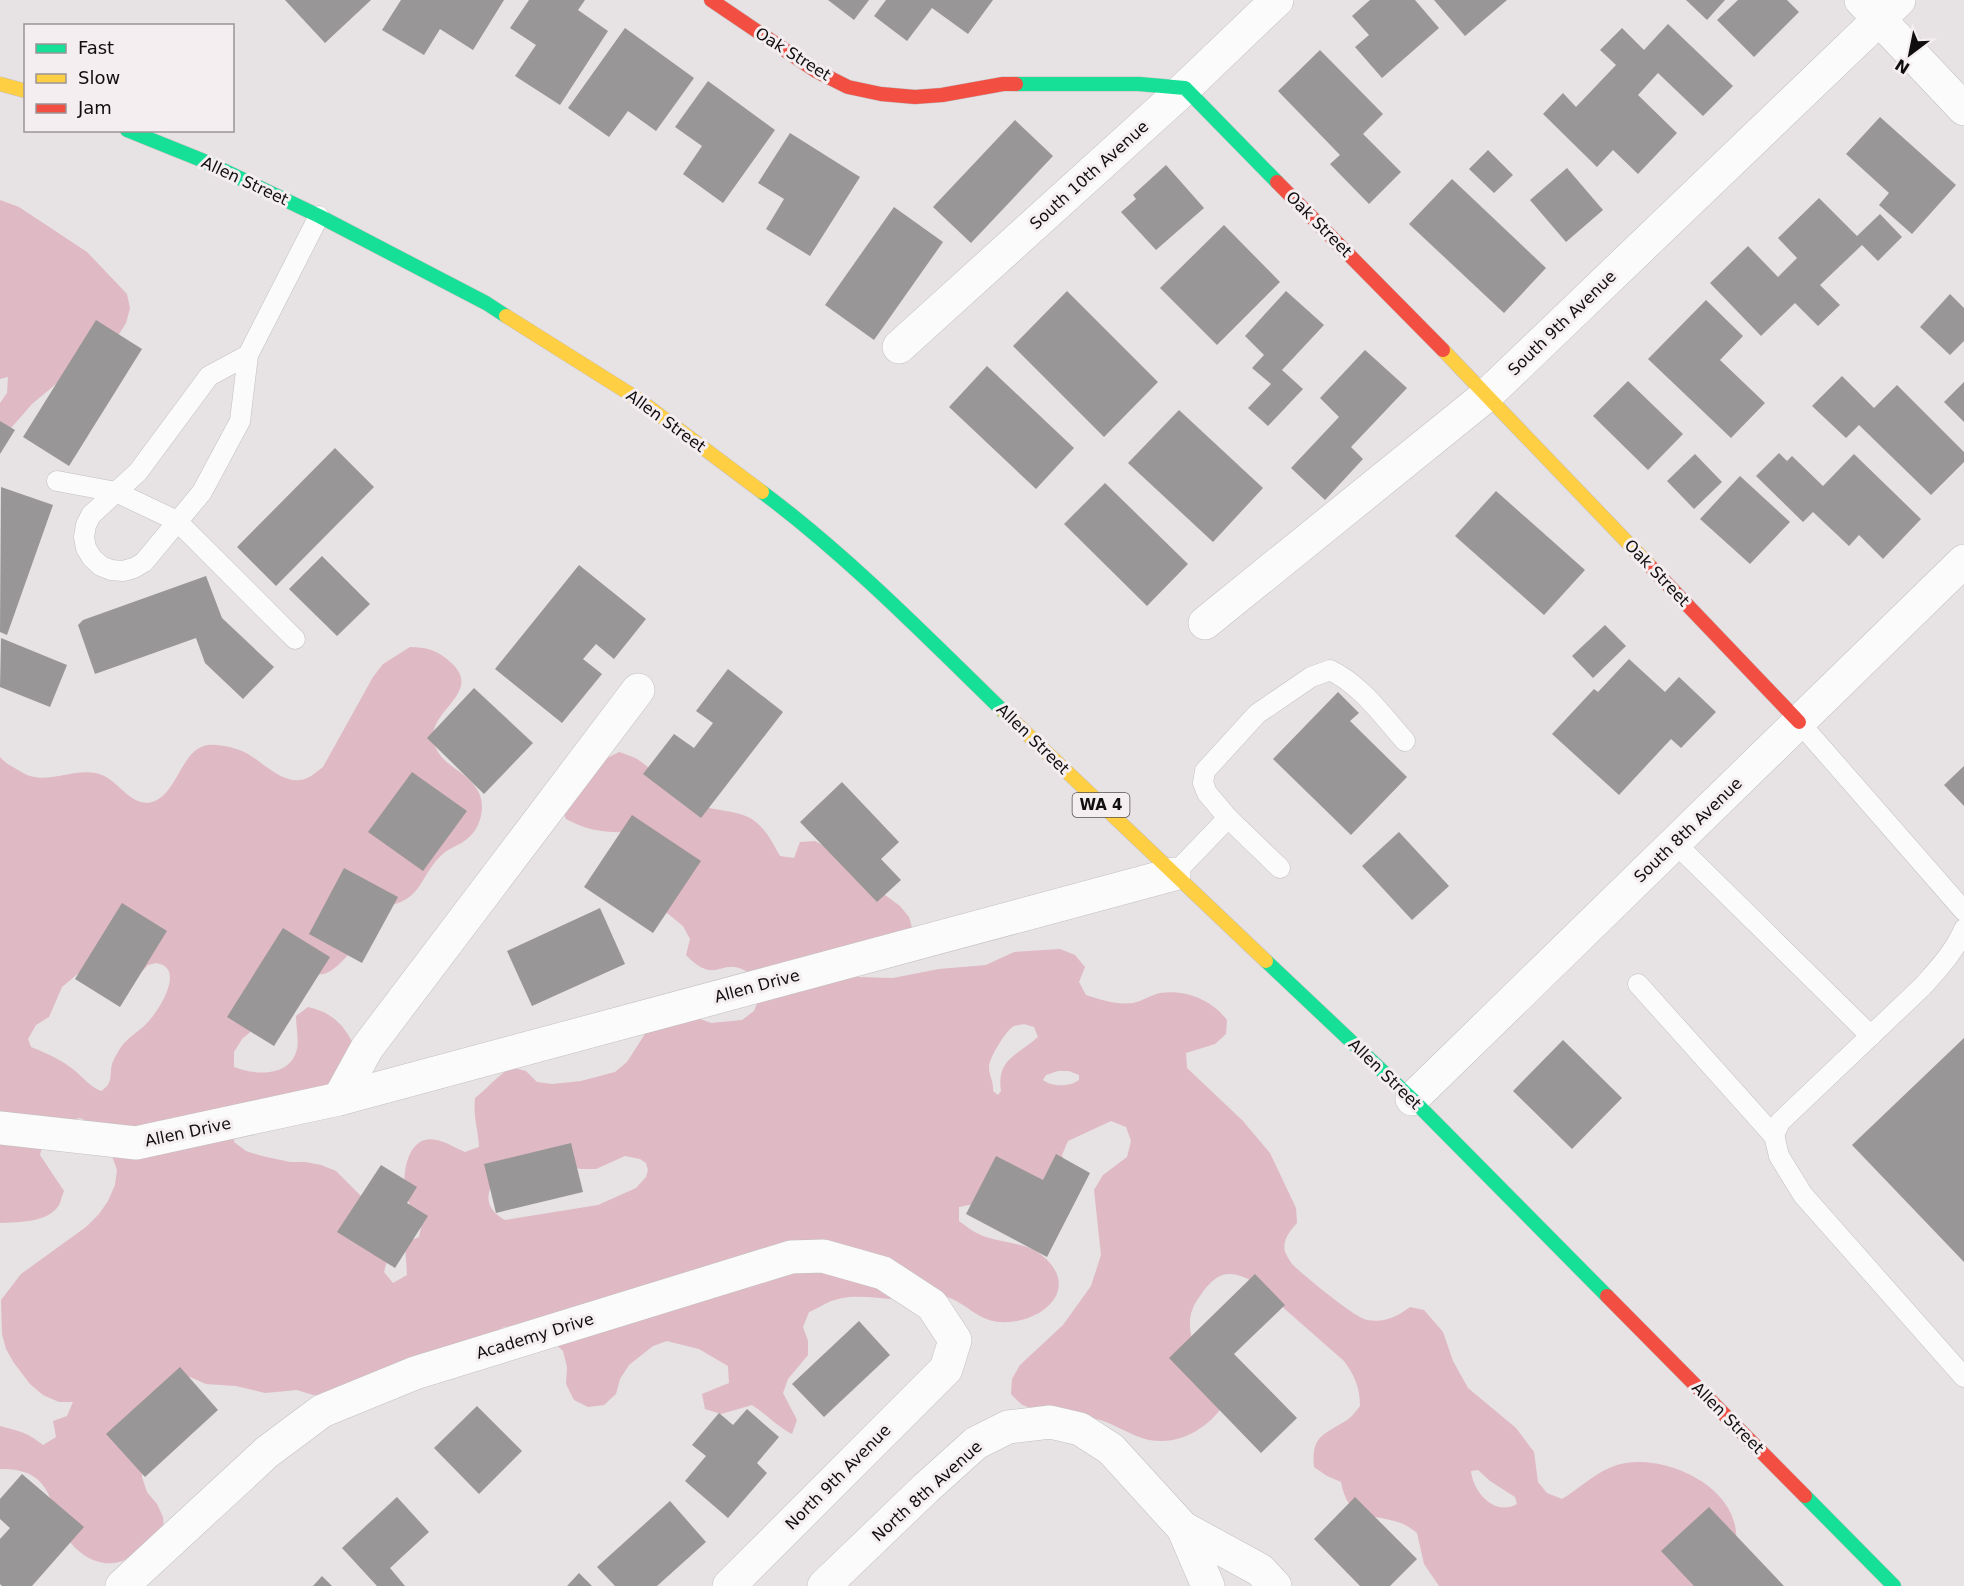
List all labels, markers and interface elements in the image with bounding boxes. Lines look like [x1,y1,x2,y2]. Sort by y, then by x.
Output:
street label: Oak Street [752,23,834,85]
legend [24,24,234,132]
north arrow [1880,24,1940,84]
text: Fast [78,37,114,58]
text: N [1892,55,1913,78]
text: Slow [78,67,120,88]
text: Jam [77,97,112,118]
street label: South 10th Avenue [1026,117,1152,233]
street label: Allen Street [199,153,291,209]
street label: Oak Street [1282,187,1356,261]
street label: South 9th Avenue [1504,267,1620,379]
street label: Allen Street [623,386,709,456]
street label: Oak Street [1621,536,1693,610]
street label: Allen Street [993,700,1073,778]
street label: South 8th Avenue [1630,774,1746,886]
road number: WA 4 [1072,793,1130,817]
street label: Allen Drive [712,965,802,1007]
street label: Allen Street [1345,1035,1425,1113]
street label: Allen Drive [143,1114,233,1150]
street label: Academy Drive [474,1309,596,1363]
street label: Allen Street [1688,1378,1768,1458]
street label: North 9th Avenue [781,1420,895,1534]
street label: North 8th Avenue [868,1437,986,1545]

